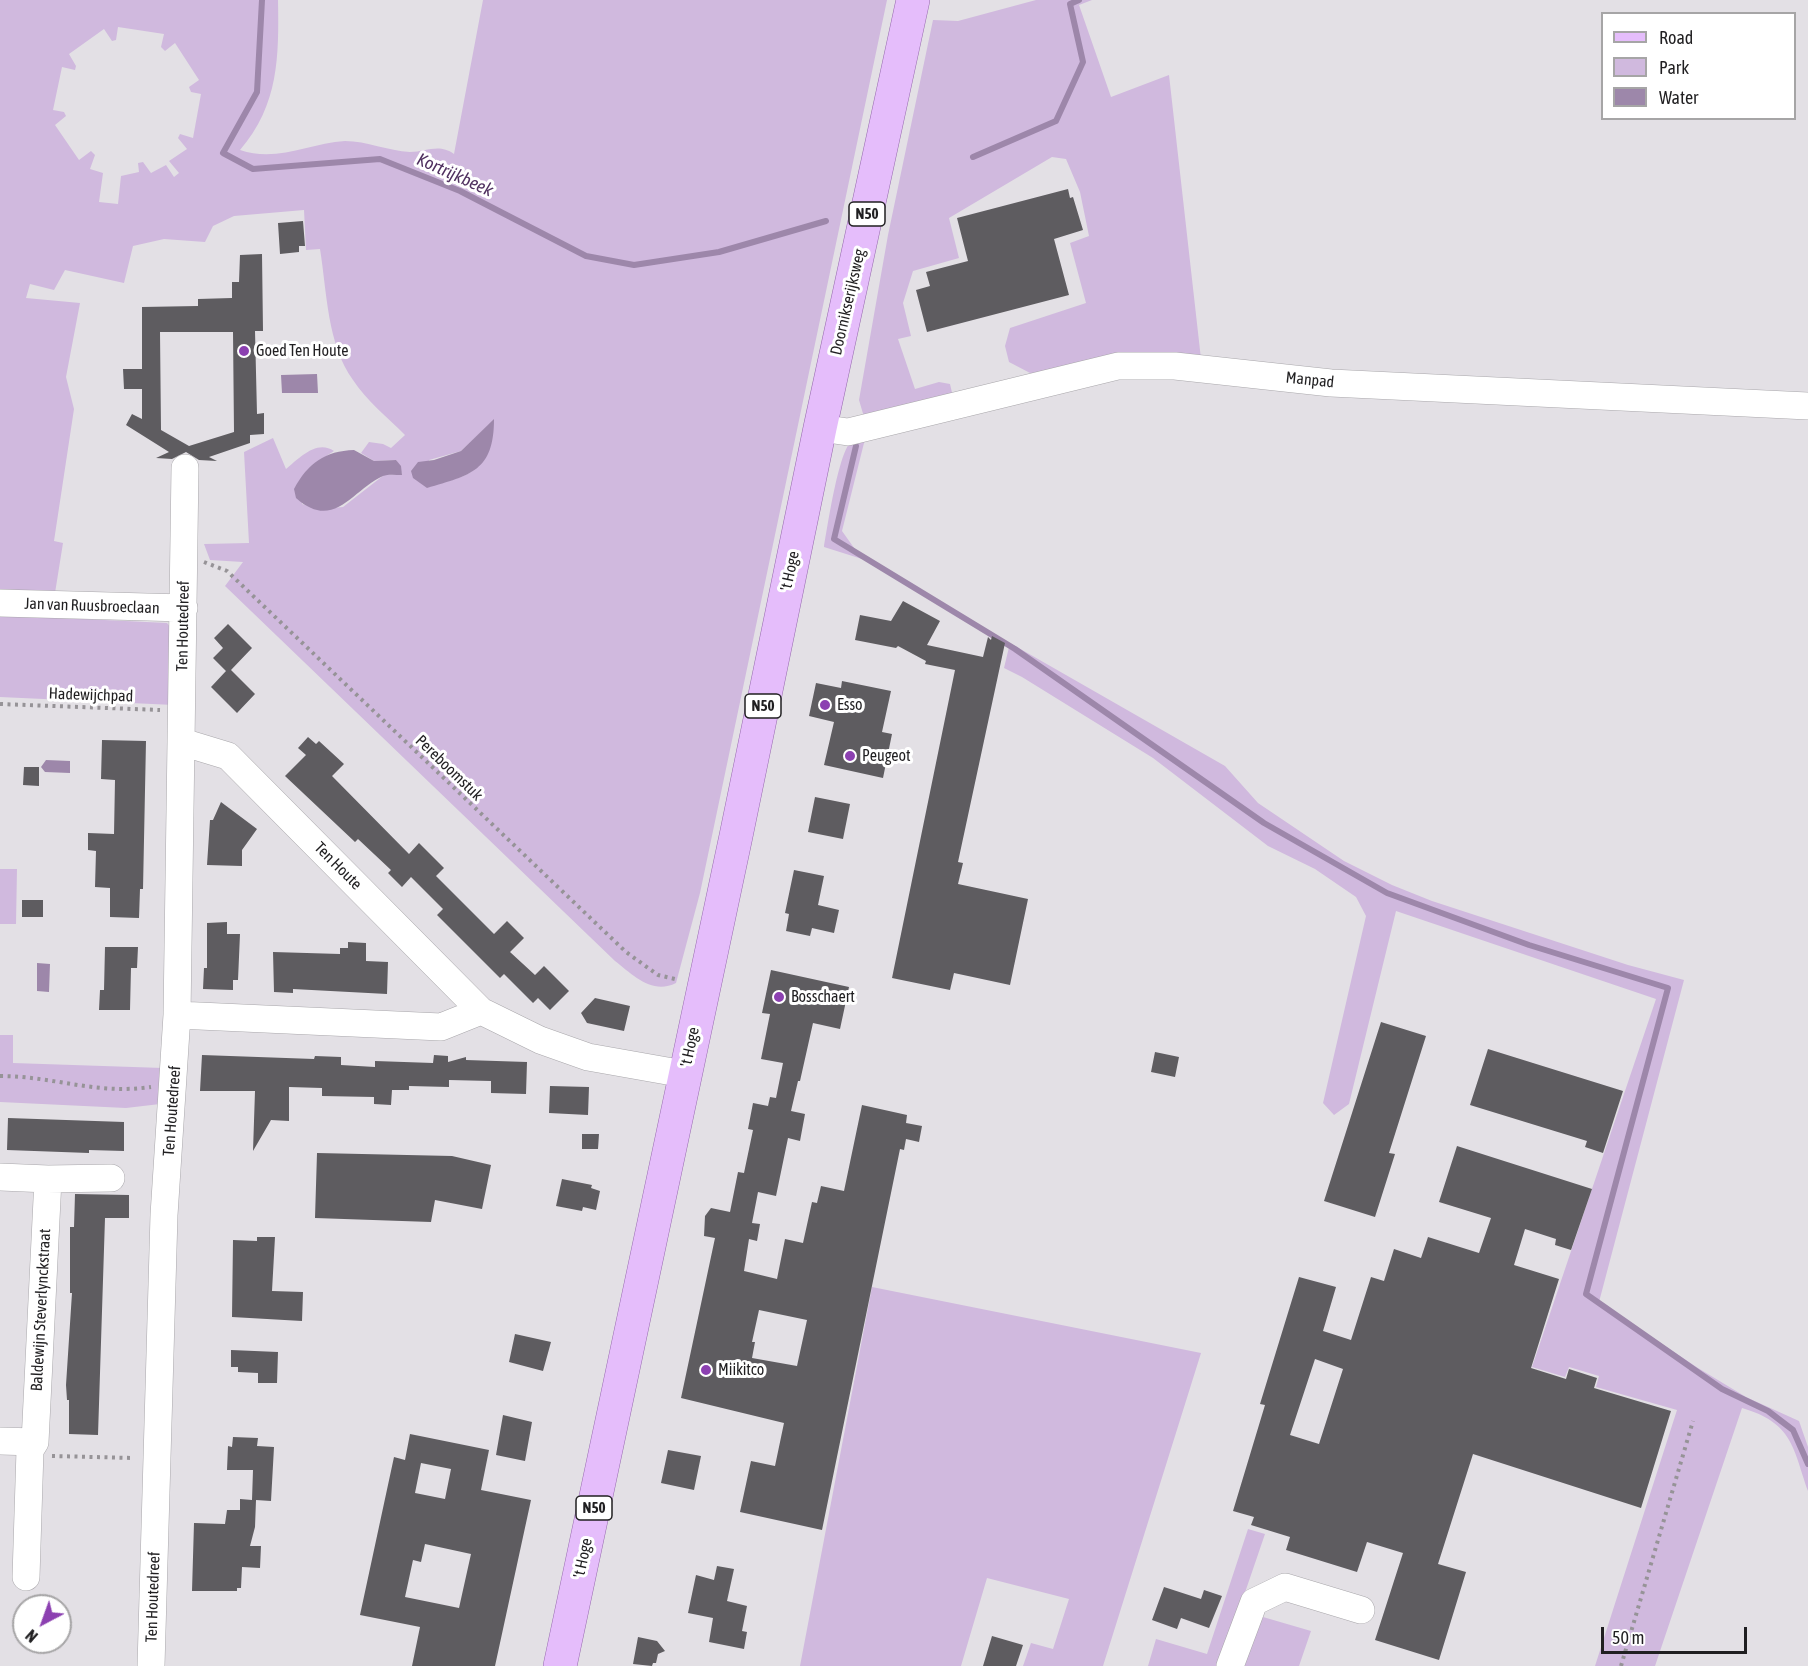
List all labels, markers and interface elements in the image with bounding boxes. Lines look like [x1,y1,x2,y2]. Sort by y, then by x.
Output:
legend [1601,12,1796,120]
text: Road [1659,27,1693,48]
text: Park [1659,57,1689,78]
text: Water [1659,87,1698,108]
water label: Kortrijkbeek [414,149,496,201]
road number: N50 [849,202,885,226]
street label: Doornikserijksweg [826,247,870,357]
place label: Goed Ten Houte [256,341,348,361]
marker: Goed Ten Houte [237,344,251,358]
street label: Manpad [1285,368,1335,392]
street label: 't Hoge [776,549,804,593]
street label: Ten Houtedreef [173,581,193,671]
street label: Jan van Ruusbroeclaan [24,594,160,618]
street label: Hadewijchpad [48,684,134,706]
road number: N50 [745,694,781,718]
place label: Esso [837,695,863,715]
marker: Esso [818,698,832,712]
street label: Pereboomstuk [411,731,487,805]
place label: Peugeot [862,746,911,766]
marker: Peugeot [843,749,857,763]
street label: Ten Houte [310,838,366,894]
place label: Bosschaert [791,987,855,1007]
marker: Bosschaert [772,990,786,1004]
street label: 't Hoge [676,1025,704,1069]
street label: Ten Houtedreef [159,1065,185,1157]
street label: Baldewijn Steverlynckstraat [27,1228,55,1392]
place label: Miikitco [718,1360,764,1380]
marker: Miikitco [699,1363,713,1377]
road number: N50 [576,1496,612,1520]
street label: 't Hoge [569,1536,597,1580]
street label: Ten Houtedreef [142,1551,164,1643]
north arrow [12,1594,72,1654]
scale bar [1604,1615,1750,1653]
text: N [22,1626,41,1646]
text: 50 m [1612,1627,1644,1648]

